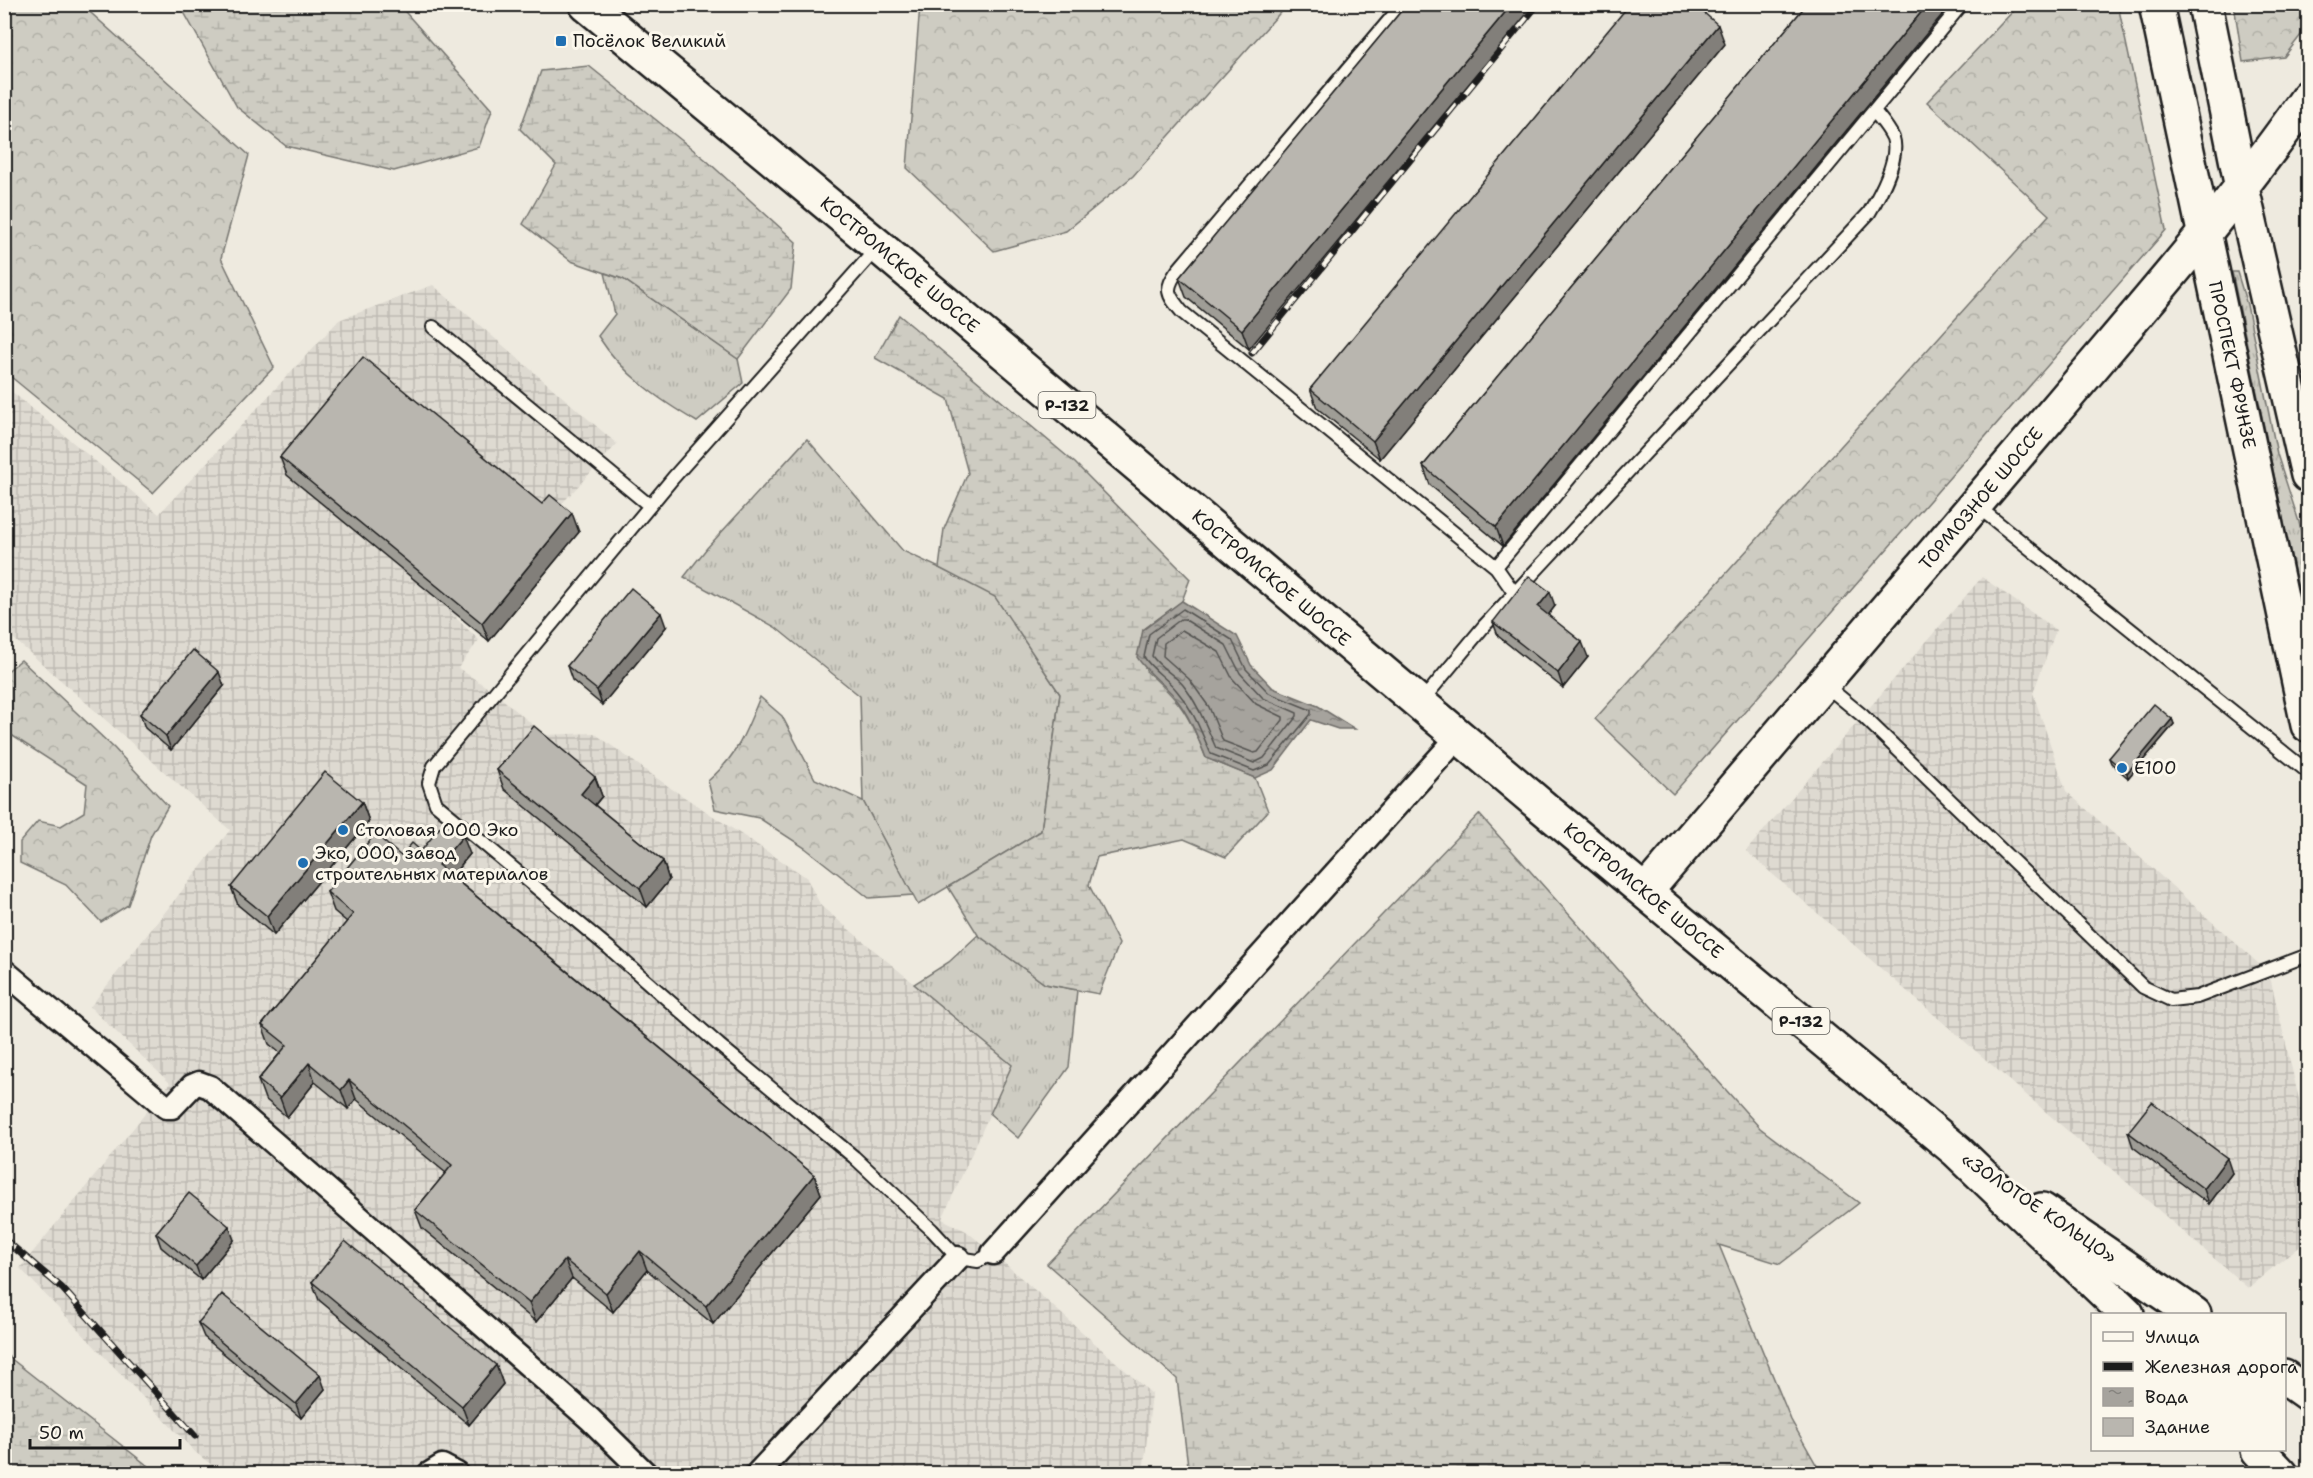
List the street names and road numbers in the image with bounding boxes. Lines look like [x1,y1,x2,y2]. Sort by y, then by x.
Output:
street label: КОСТРОМСКОЕ ШОССЕ [815,191,984,338]
street label: ПРОСПЕКТ ФРУНЗЕ [2203,279,2261,451]
road number: Р-132 [1038,392,1096,418]
street label: ТОРМОЗНОЕ ШОССЕ [1914,422,2048,575]
street label: КОСТРОМСКОЕ ШОССЕ [1187,504,1356,652]
street label: КОСТРОМСКОЕ ШОССЕ [1558,817,1728,964]
road number: Р-132 [1772,1008,1830,1034]
street label: «ЗОЛОТОЕ КОЛЬЦО» [1957,1147,2121,1269]

